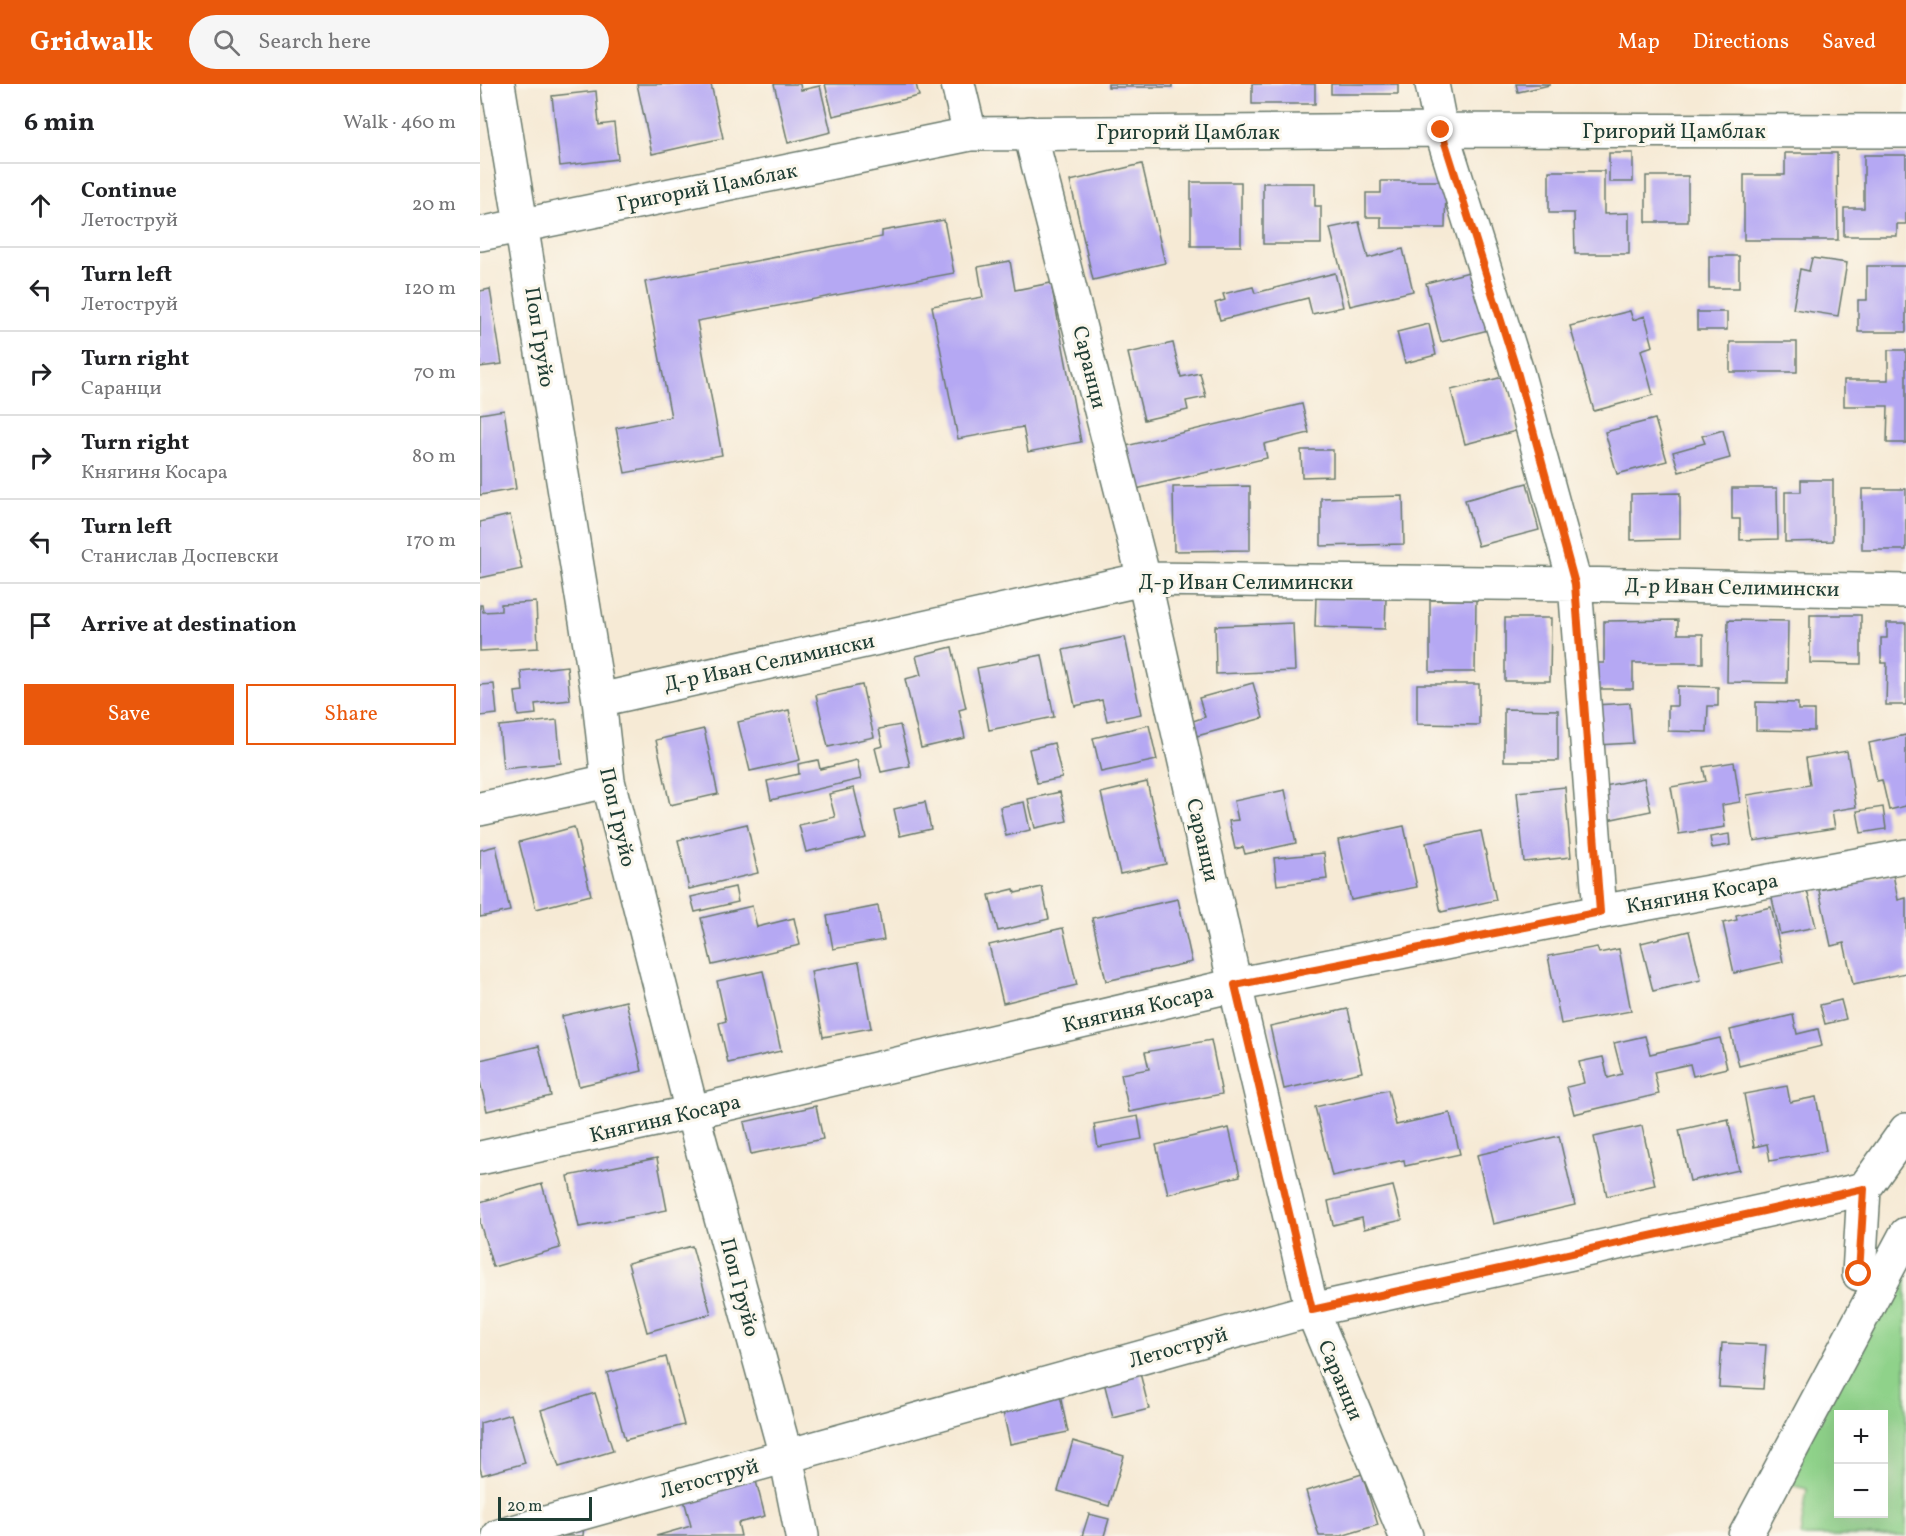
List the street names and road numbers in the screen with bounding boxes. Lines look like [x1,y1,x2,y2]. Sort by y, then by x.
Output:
street label: Григорий Цамблак [1582,118,1766,147]
street label: Григорий Цамблак [1096,119,1280,148]
street label: Григорий Цамблак [615,157,800,220]
street label: Поп Груйо [516,285,561,390]
street label: Саранци [1064,323,1113,412]
street label: Д-р Иван Селимински [1139,569,1354,598]
street label: Д-р Иван Селимински [1624,572,1840,605]
street label: Д-р Иван Селимински [661,627,878,700]
street label: Поп Груйо [591,765,642,870]
street label: Саранци [1178,796,1225,885]
street label: Княгиня Косара [1624,867,1781,922]
street label: Княгиня Косара [1060,978,1217,1041]
street label: Княгиня Косара [587,1088,744,1151]
street label: Поп Груйо [711,1235,766,1340]
street label: Летоструй [1126,1320,1231,1376]
street label: Саранци [1310,1336,1370,1425]
street label: Летоструй [657,1452,762,1507]

